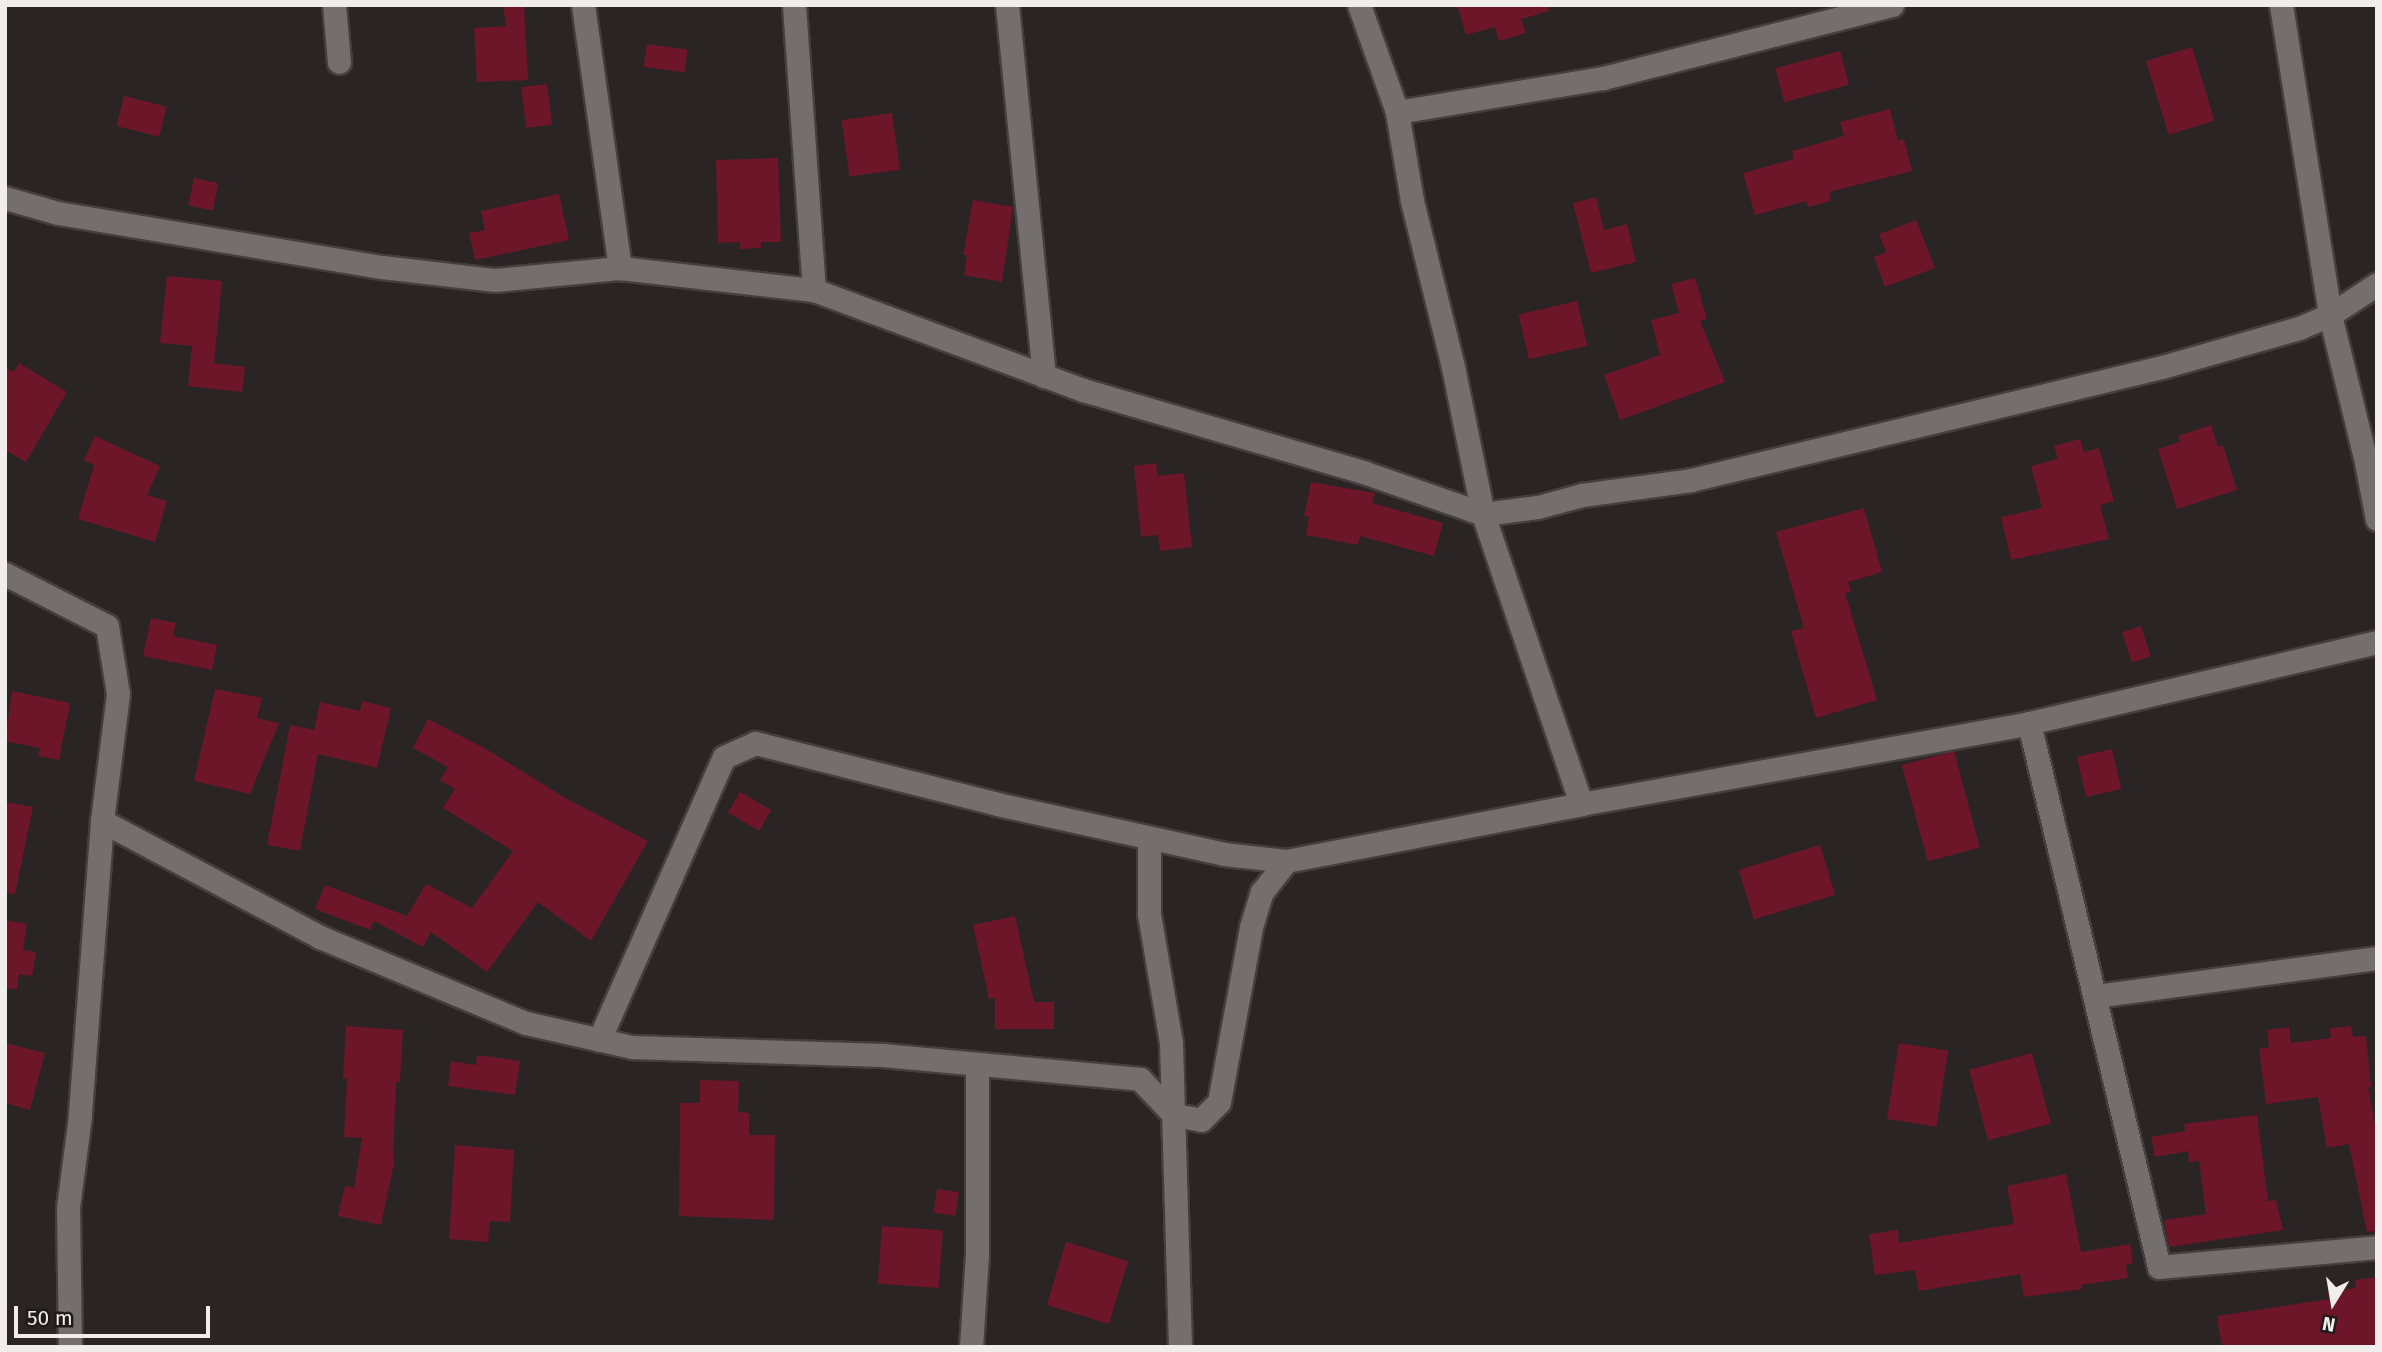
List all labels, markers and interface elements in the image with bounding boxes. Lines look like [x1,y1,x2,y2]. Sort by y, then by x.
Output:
north arrow [2298,1268,2368,1338]
scale bar [18,1292,214,1336]
text: 50 m [27,1305,73,1331]
text: N [2321,1312,2337,1337]

